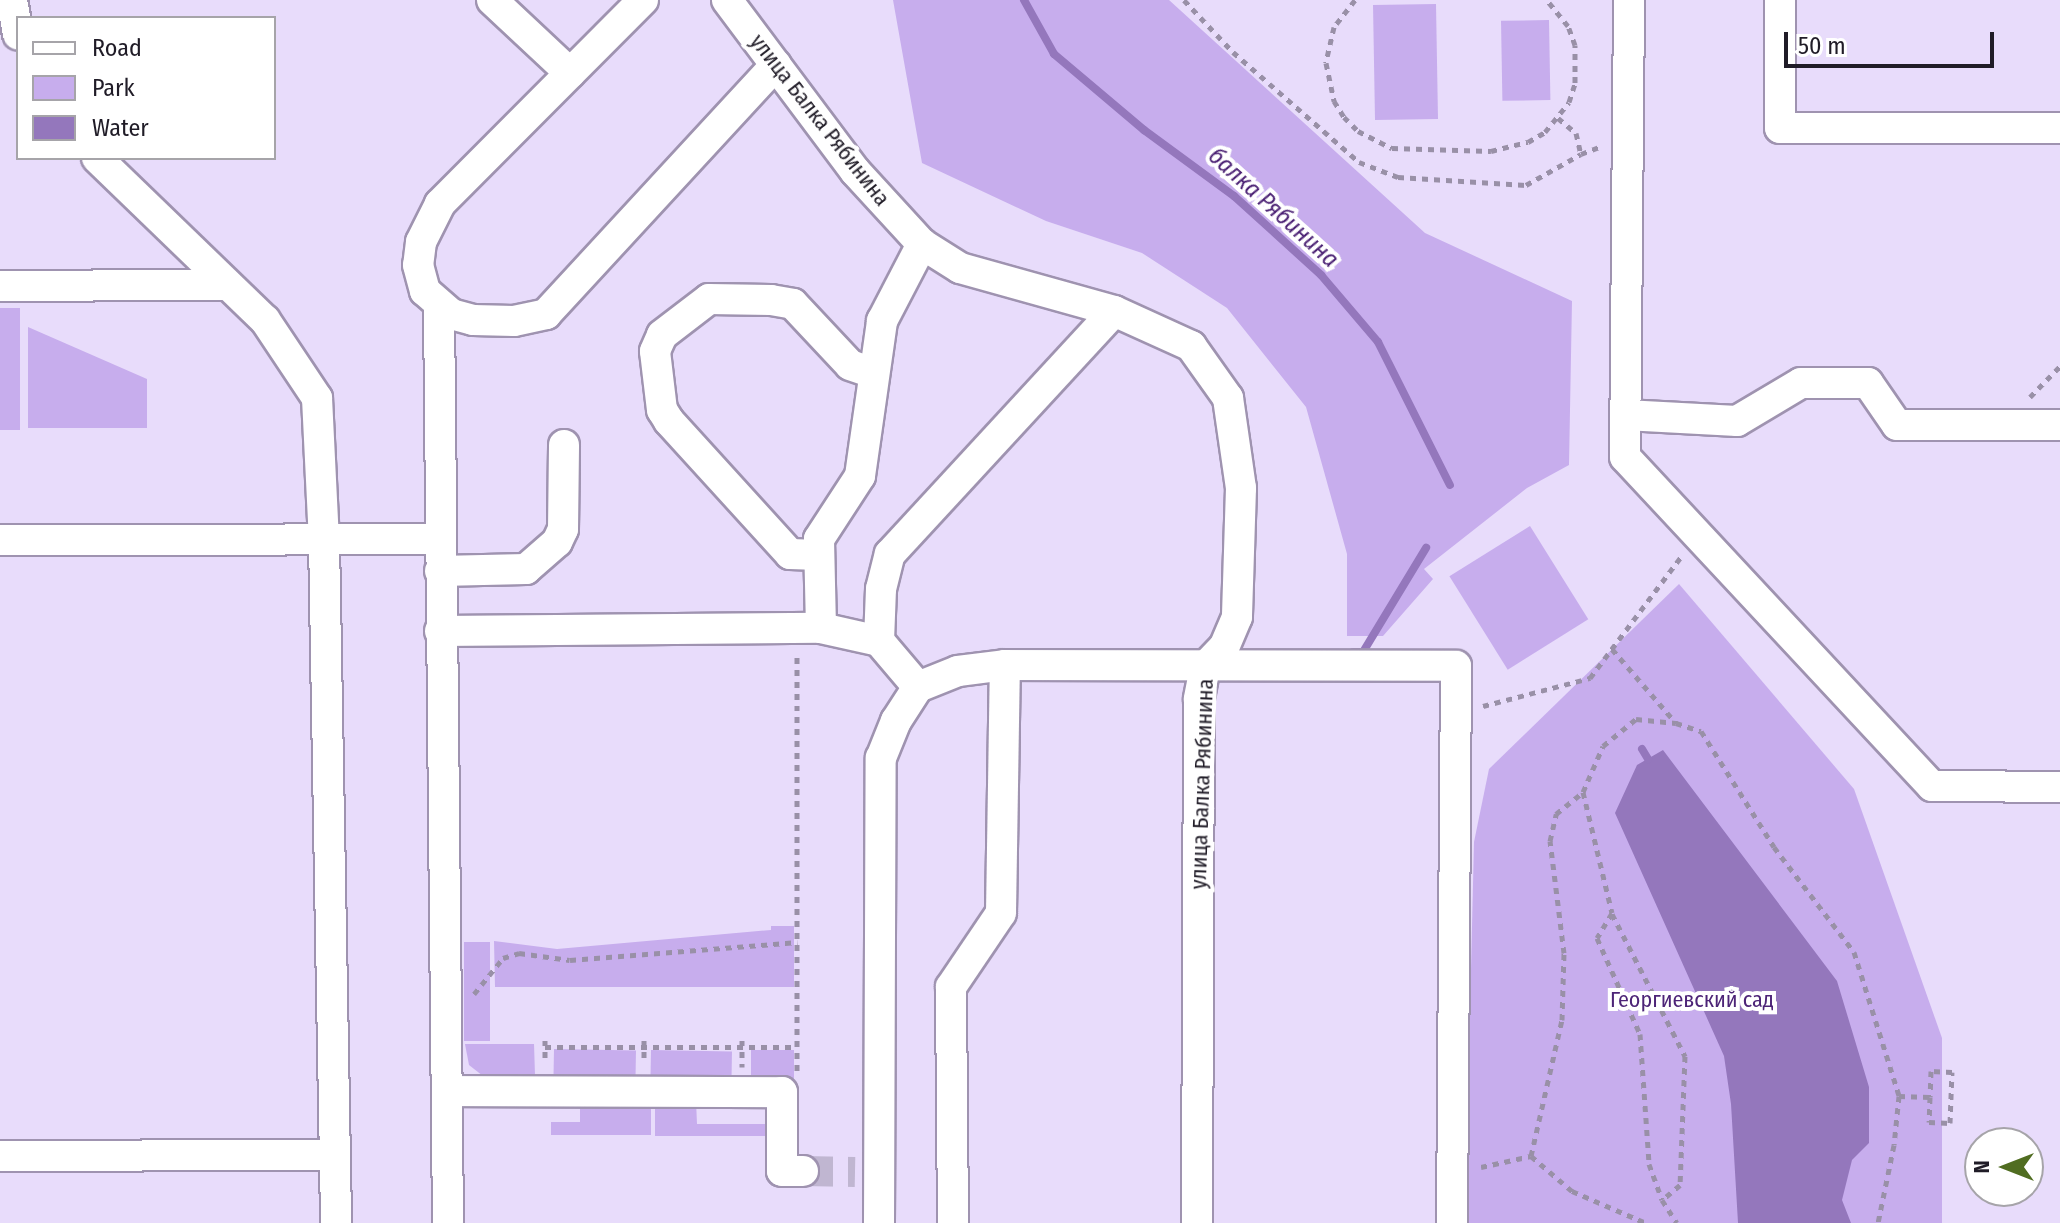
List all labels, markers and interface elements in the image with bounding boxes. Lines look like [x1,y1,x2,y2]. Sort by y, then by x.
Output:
legend [16,16,276,160]
scale bar [1788,16,1998,66]
street label: улица Балка Рябинина [745,29,895,211]
text: 50 m [1798,32,1846,60]
text: Road [92,34,142,62]
text: Park [92,74,135,102]
text: Water [92,114,149,142]
water label: балка Рябинина [1202,142,1344,274]
street label: улица Балка Рябинина [1185,678,1219,890]
park label: Георгиевский сад [1610,987,1774,1013]
north arrow [1964,1127,2044,1207]
text: N [1968,1160,1995,1174]

